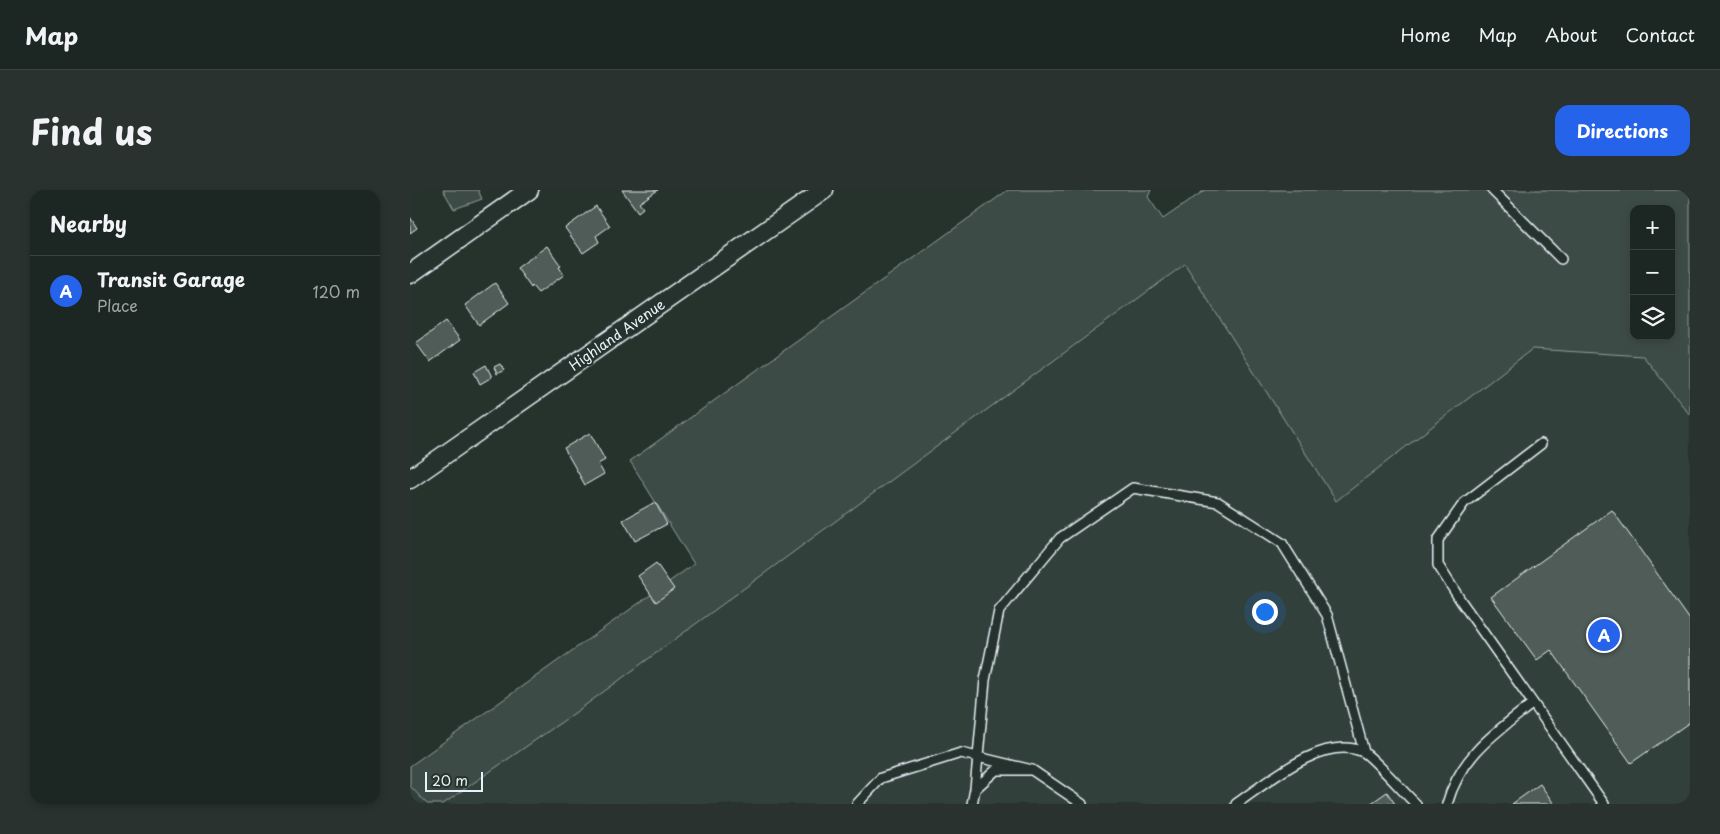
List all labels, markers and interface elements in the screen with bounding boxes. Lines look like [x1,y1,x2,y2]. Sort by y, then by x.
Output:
text: Map [25,17,78,53]
text: Home [1400,21,1450,48]
text: Map [1478,21,1517,48]
text: About [1545,21,1597,48]
text: Contact [1625,21,1695,48]
text: Find us [30,104,152,157]
button: Directions [1555,105,1690,156]
map controls [1630,205,1675,340]
button: + [1630,205,1675,250]
text: Nearby [50,207,127,239]
button: − [1630,250,1675,295]
text: Transit Garage [97,265,245,293]
text: A [60,279,72,303]
text: 120 m [313,279,360,303]
text: Place [97,293,138,317]
street label: Highland Avenue [565,293,669,376]
button: layers [1630,295,1675,340]
your location [1252,599,1278,625]
pin: A [1588,616,1620,654]
scale bar [425,769,482,792]
text: 20 m [432,770,468,791]

